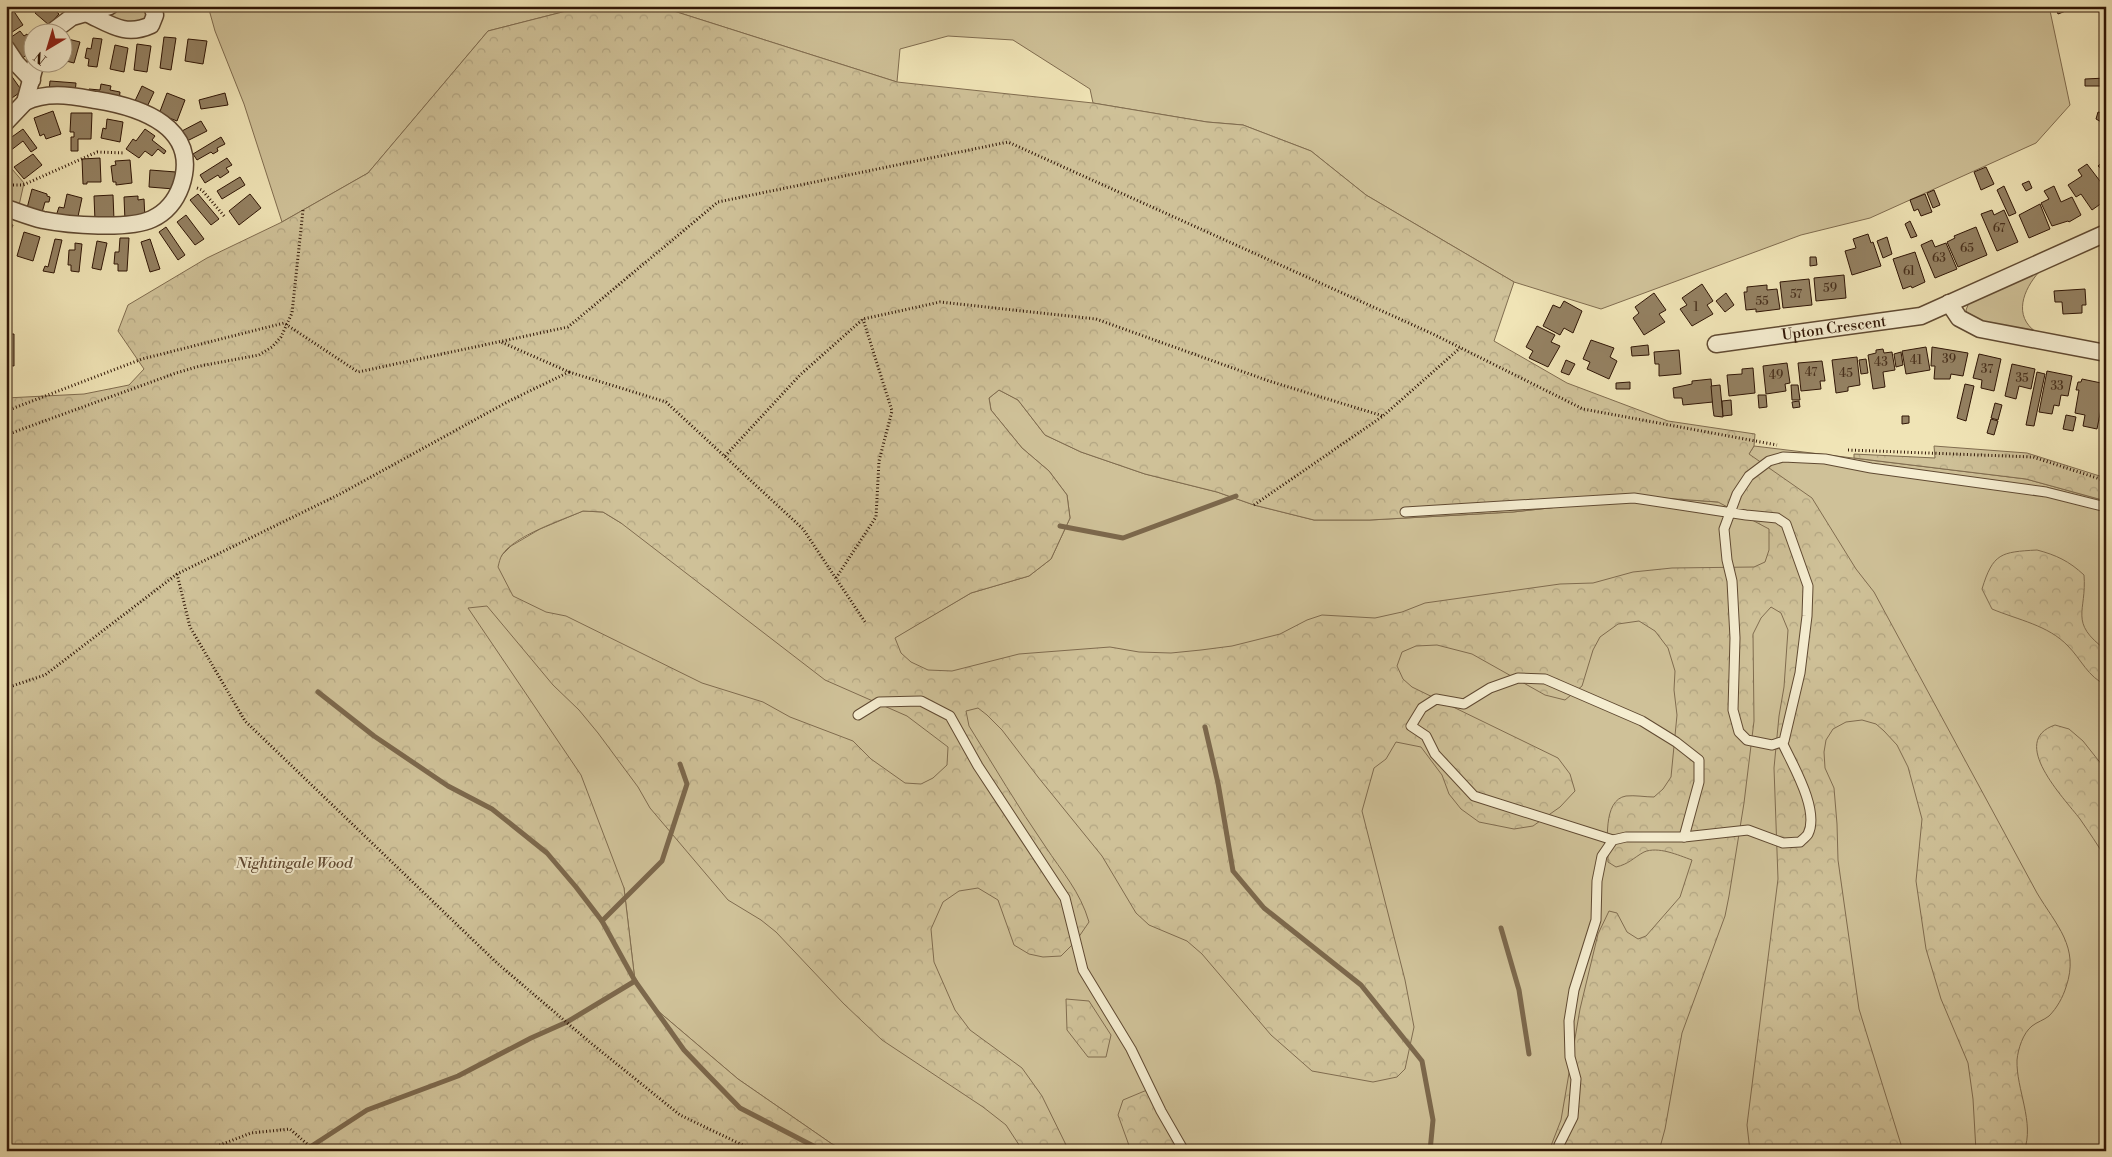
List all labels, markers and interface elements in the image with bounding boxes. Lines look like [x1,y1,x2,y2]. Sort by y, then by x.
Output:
north arrow [22,22,72,72]
text: N [31,47,51,68]
house number: 67 [1993,221,2005,236]
house number: 65 [1960,241,1974,256]
house number: 63 [1932,251,1946,266]
house number: 61 [1903,264,1916,279]
house number: 59 [1823,281,1837,296]
house number: 57 [1790,287,1802,302]
house number: 55 [1755,294,1769,309]
house number: 1 [1693,300,1699,315]
street label: Upton Crescent [1780,311,1888,344]
house number: 39 [1942,352,1956,367]
house number: 41 [1910,353,1923,368]
house number: 43 [1874,355,1888,370]
house number: 37 [1981,362,1993,377]
house number: 47 [1805,365,1817,380]
house number: 45 [1839,366,1853,381]
house number: 49 [1769,368,1783,383]
house number: 35 [2015,371,2029,386]
house number: 33 [2050,379,2064,394]
park label: Nightingale Wood [235,854,353,873]

